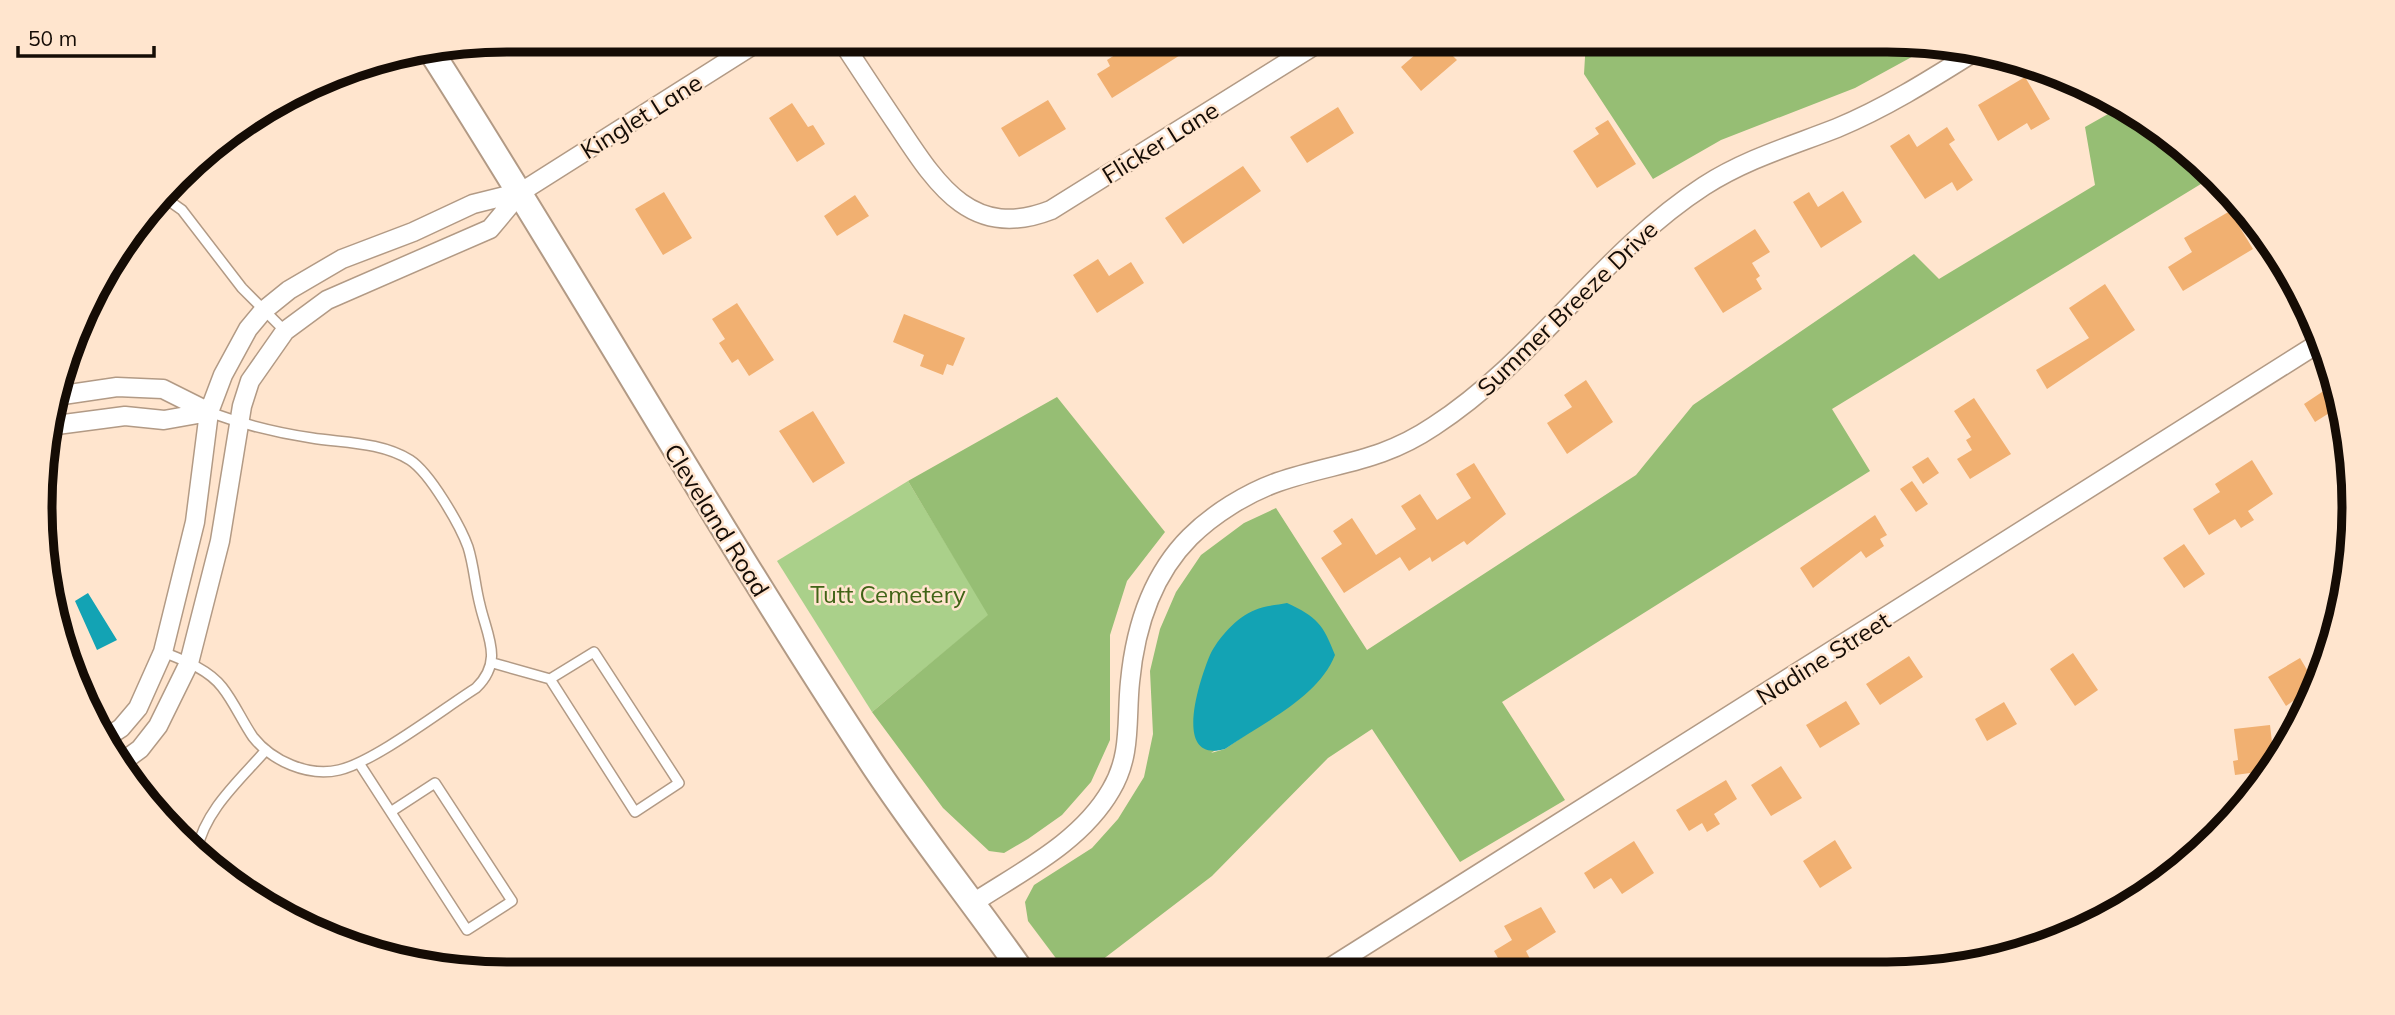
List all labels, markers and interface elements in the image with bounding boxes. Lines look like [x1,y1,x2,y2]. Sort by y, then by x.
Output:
scale bar [18,14,154,58]
text: 50 m [28,25,77,51]
street label: Kinglet Lane [575,67,707,165]
street label: Flicker Lane [1096,94,1224,190]
street label: Summer Breeze Drive [1470,214,1664,402]
street label: Cleveland Road [658,438,776,602]
park label: Tutt Cemetery [810,579,966,609]
street label: Nadine Street [1751,605,1895,711]

